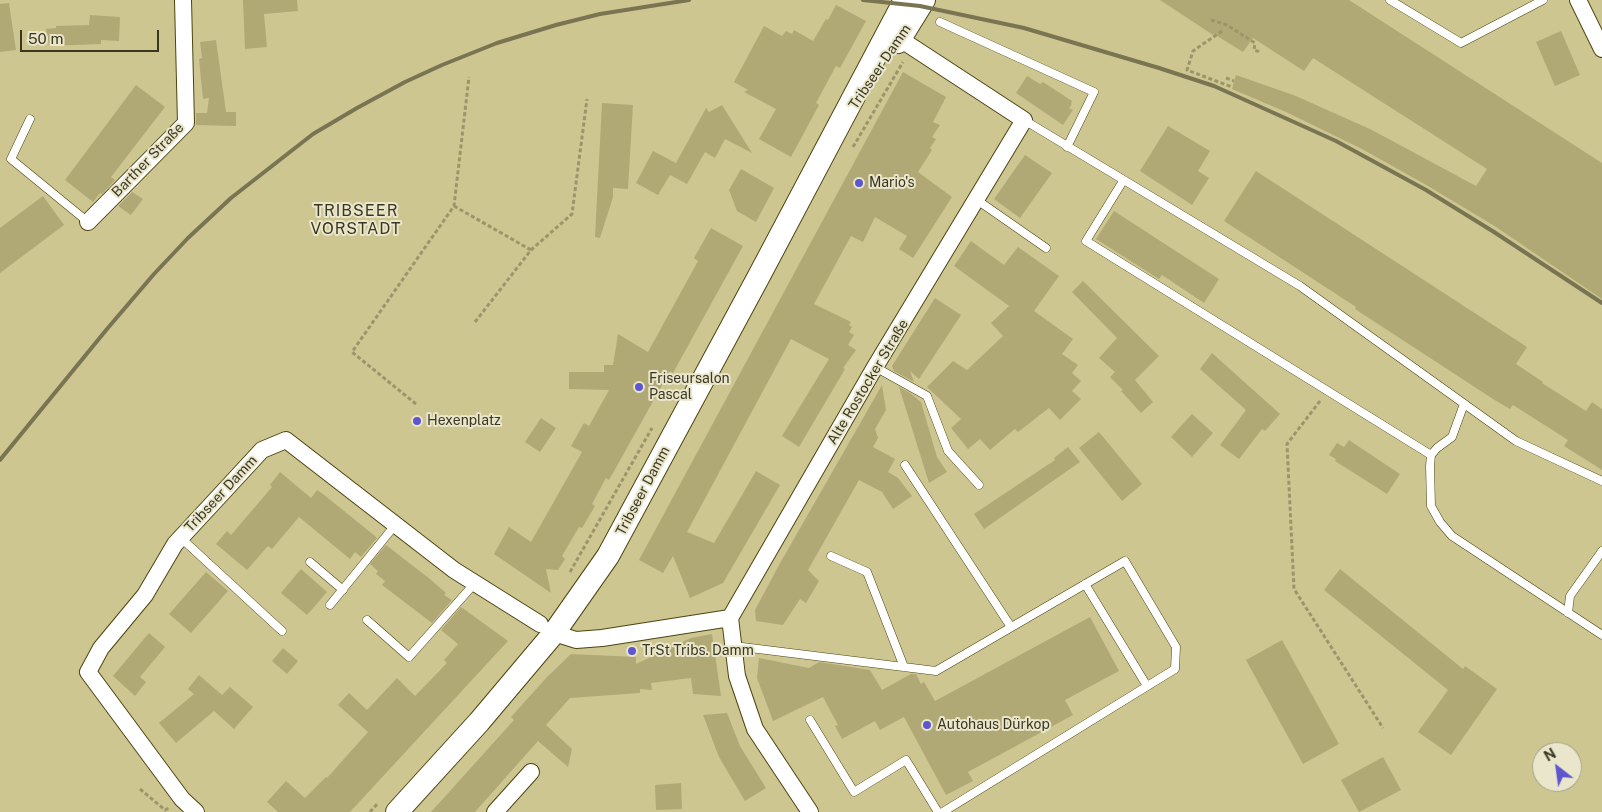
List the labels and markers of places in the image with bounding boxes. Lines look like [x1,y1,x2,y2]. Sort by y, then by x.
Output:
place label: Mario's [869,175,914,191]
marker: Mario's [853,177,865,189]
place label: Friseursalon Pascal [649,371,730,404]
marker: Friseursalon Pascal [633,381,645,393]
place label: Hexenplatz [427,413,501,429]
marker: Hexenplatz [411,415,423,427]
place label: TrSt Tribs. Damm [642,643,754,659]
marker: TrSt Tribs. Damm [626,645,638,657]
place label: Autohaus Dürkop [937,717,1050,733]
marker: Autohaus Dürkop [921,719,933,731]

